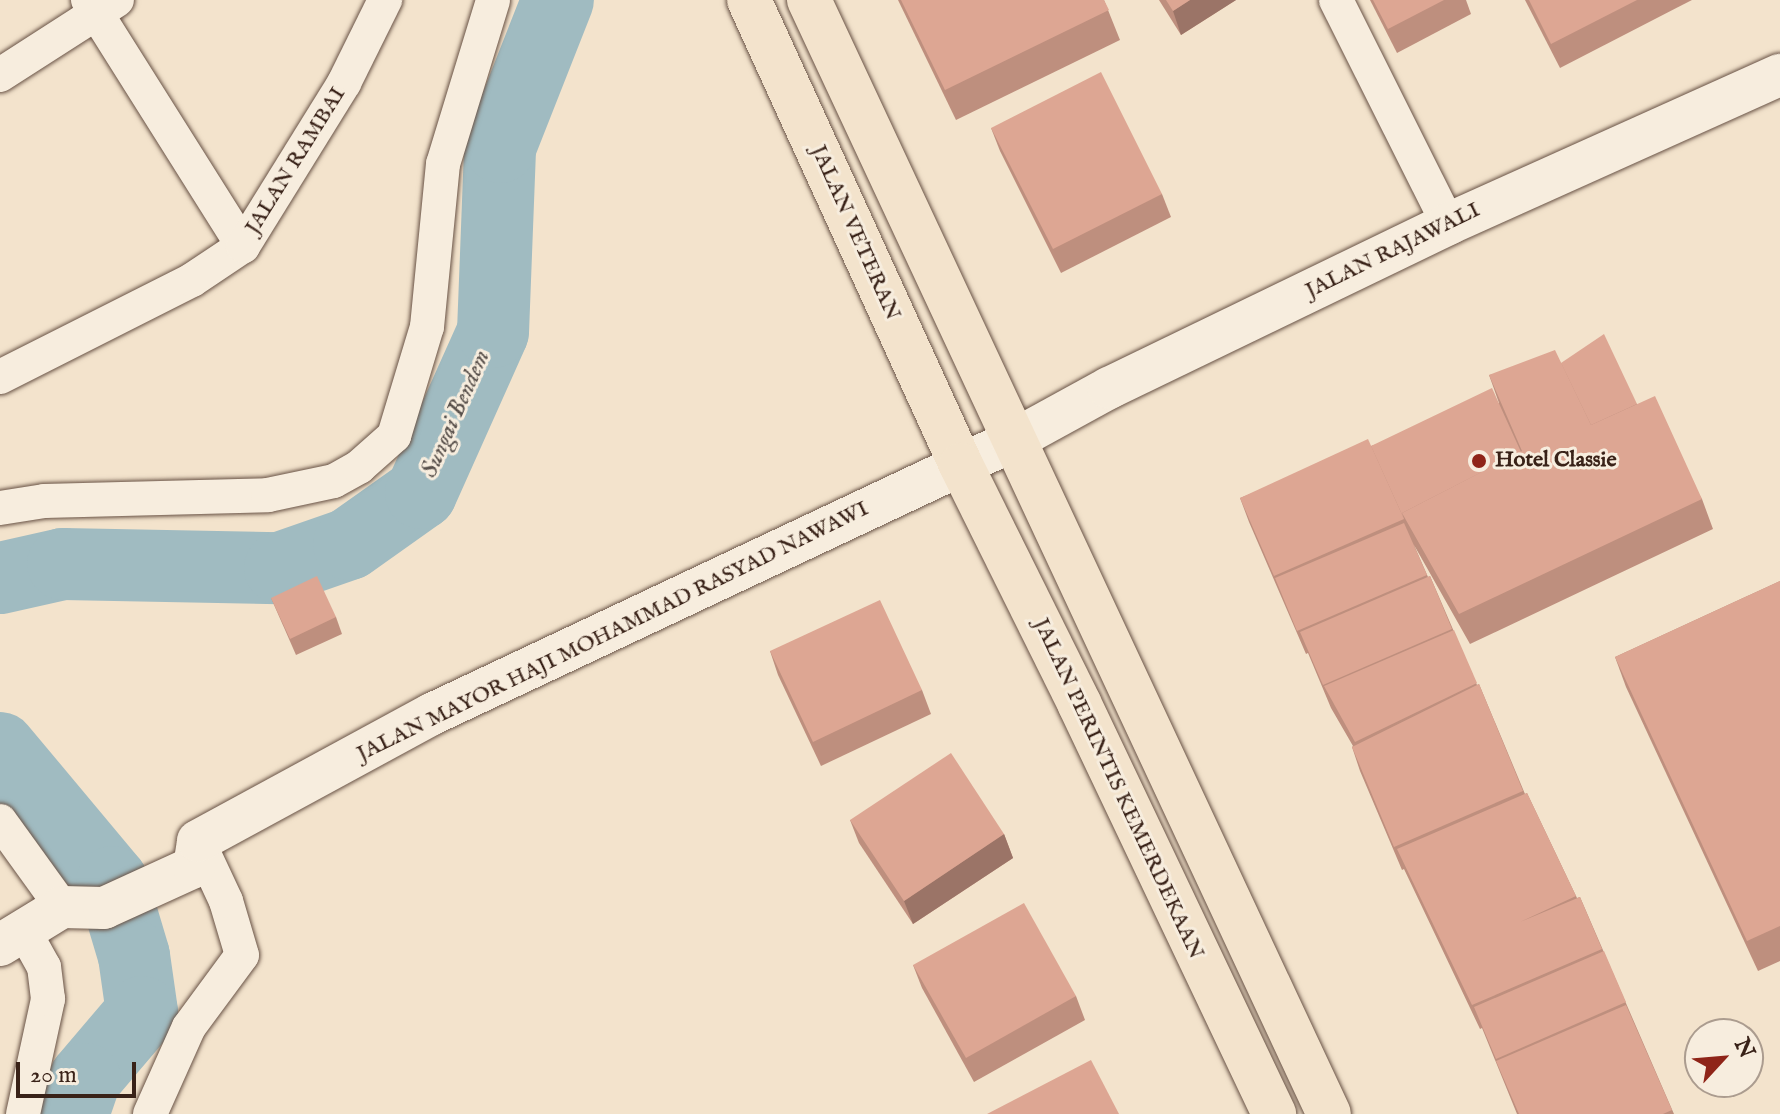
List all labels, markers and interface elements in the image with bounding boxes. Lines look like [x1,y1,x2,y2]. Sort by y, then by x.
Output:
street label: JALAN RAMBAI [240,82,352,240]
street label: JALAN VETERAN [804,141,906,325]
street label: JALAN RAJAWALI [1301,197,1485,305]
water label: Sungai Bendem [415,346,497,482]
place label: Hotel Classie [1495,448,1616,474]
marker: Hotel Classie [1470,452,1488,470]
street label: JALAN MAYOR HAJI MOHAMMAD RASYAD NAWAWI [353,496,873,768]
street label: JALAN PERINTIS KEMERDEKAAN [1027,614,1209,964]
north arrow [1684,1018,1764,1098]
text: N [1727,1034,1761,1063]
scale bar [20,1046,140,1096]
text: 20 m [30,1060,77,1091]

